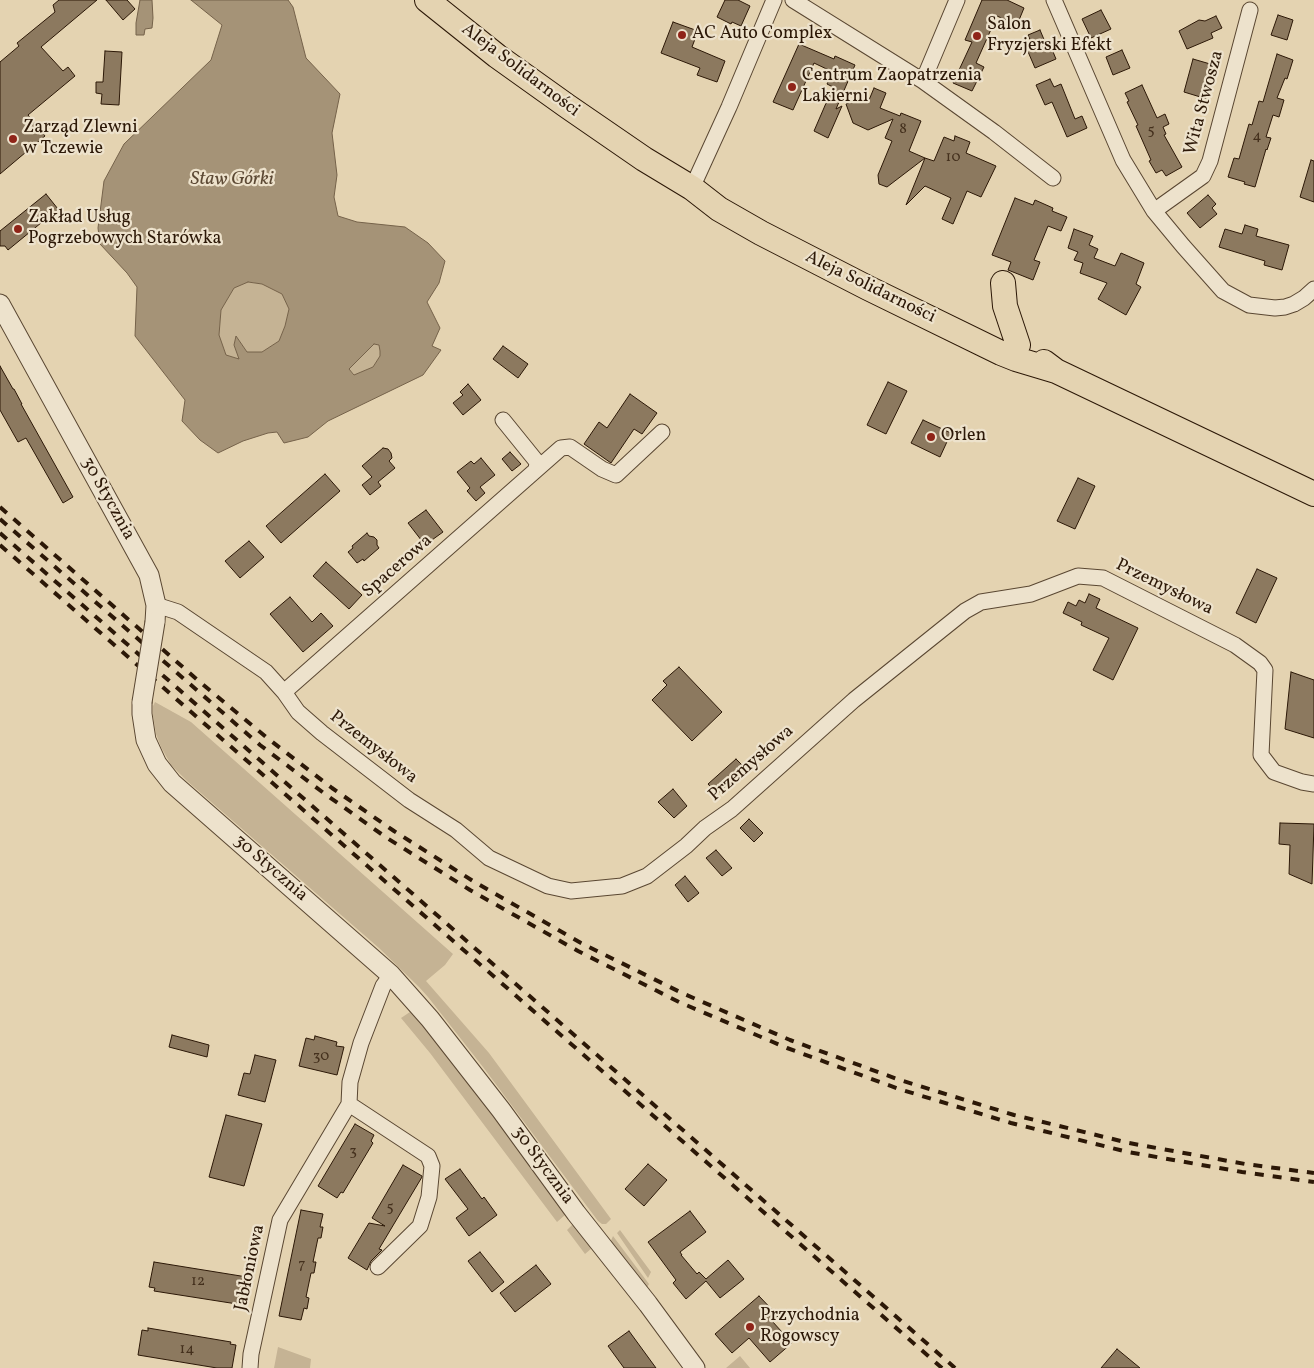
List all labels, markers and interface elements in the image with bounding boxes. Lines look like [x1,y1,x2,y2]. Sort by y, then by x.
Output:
place label: Salon Fryzjerski Efekt [987,15,1112,58]
street label: Aleja Solidarności [457,19,583,123]
place label: AC Auto Complex [692,24,832,46]
marker: AC Auto Complex [676,29,688,41]
marker: Salon Fryzjerski Efekt [971,30,983,42]
street label: Wita Stwosza [1181,48,1229,158]
place label: Centrum Zaopatrzenia Lakierni [802,66,982,108]
marker: Centrum Zaopatrzenia Lakierni [786,81,798,93]
place label: Zarząd Zlewni w Tczewie [23,118,138,160]
house number: 8 [899,121,907,139]
house number: 5 [1147,122,1155,140]
house number: 4 [1253,128,1261,146]
marker: Zarząd Zlewni w Tczewie [7,133,19,145]
house number: 10 [946,149,960,167]
water label: Staw Górki [191,170,273,192]
place label: Zakład Usług Pogrzebowych Starówka [28,208,221,250]
marker: Zakład Usług Pogrzebowych Starówka [12,223,24,235]
street label: Aleja Solidarności [801,247,939,329]
place label: Orlen [941,426,986,448]
marker: Orlen [925,431,937,443]
street label: 30 Stycznia [75,454,139,544]
street label: Spacerowa [359,531,437,603]
street label: Przemysłowa [1112,555,1216,621]
street label: Przemysłowa [325,707,421,789]
street label: Przemysłowa [705,721,799,807]
street label: 30 Stycznia [228,831,312,907]
house number: 30 [313,1048,329,1066]
street label: 30 Stycznia [506,1123,578,1209]
house number: 3 [349,1143,357,1161]
house number: 5 [386,1199,394,1217]
street label: Jabłoniowa [231,1223,271,1313]
house number: 7 [298,1256,306,1274]
house number: 12 [191,1273,205,1291]
place label: Przychodnia Rogowscy [760,1306,860,1348]
marker: Przychodnia Rogowscy [744,1321,756,1333]
house number: 14 [180,1341,194,1359]

